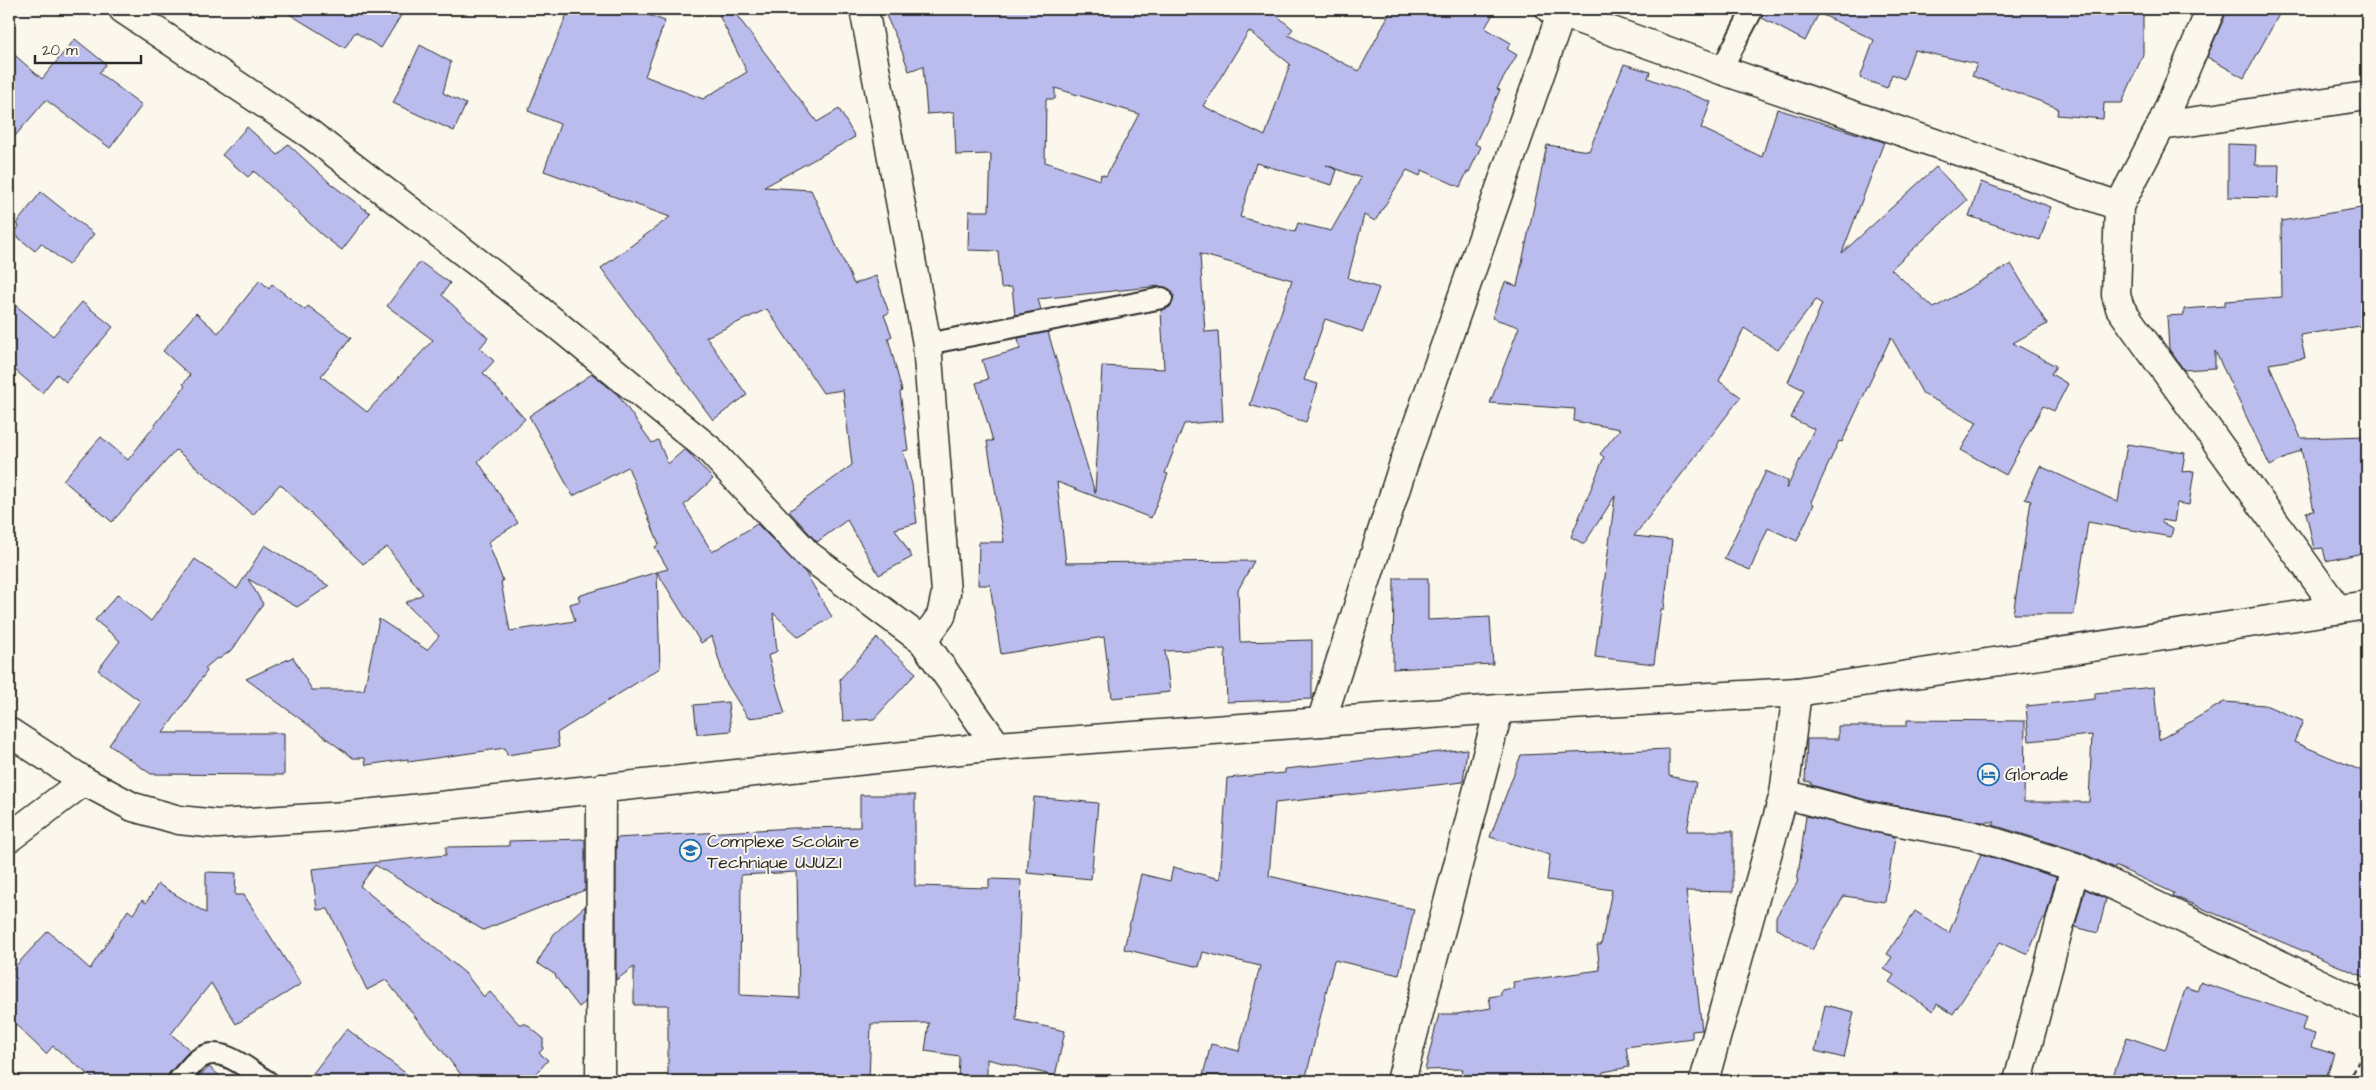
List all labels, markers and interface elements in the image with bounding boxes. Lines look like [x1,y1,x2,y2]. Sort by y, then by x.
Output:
scale bar [35,32,141,64]
text: 20 m [42,40,78,61]
hotel icon: Glorade [1977,762,2001,786]
place label: Glorade [2005,762,2069,787]
place label: Complexe Scolaire Technique UJUZI [707,829,860,875]
school or university icon: Complexe Scolaire Technique UJUZI [679,839,703,863]

